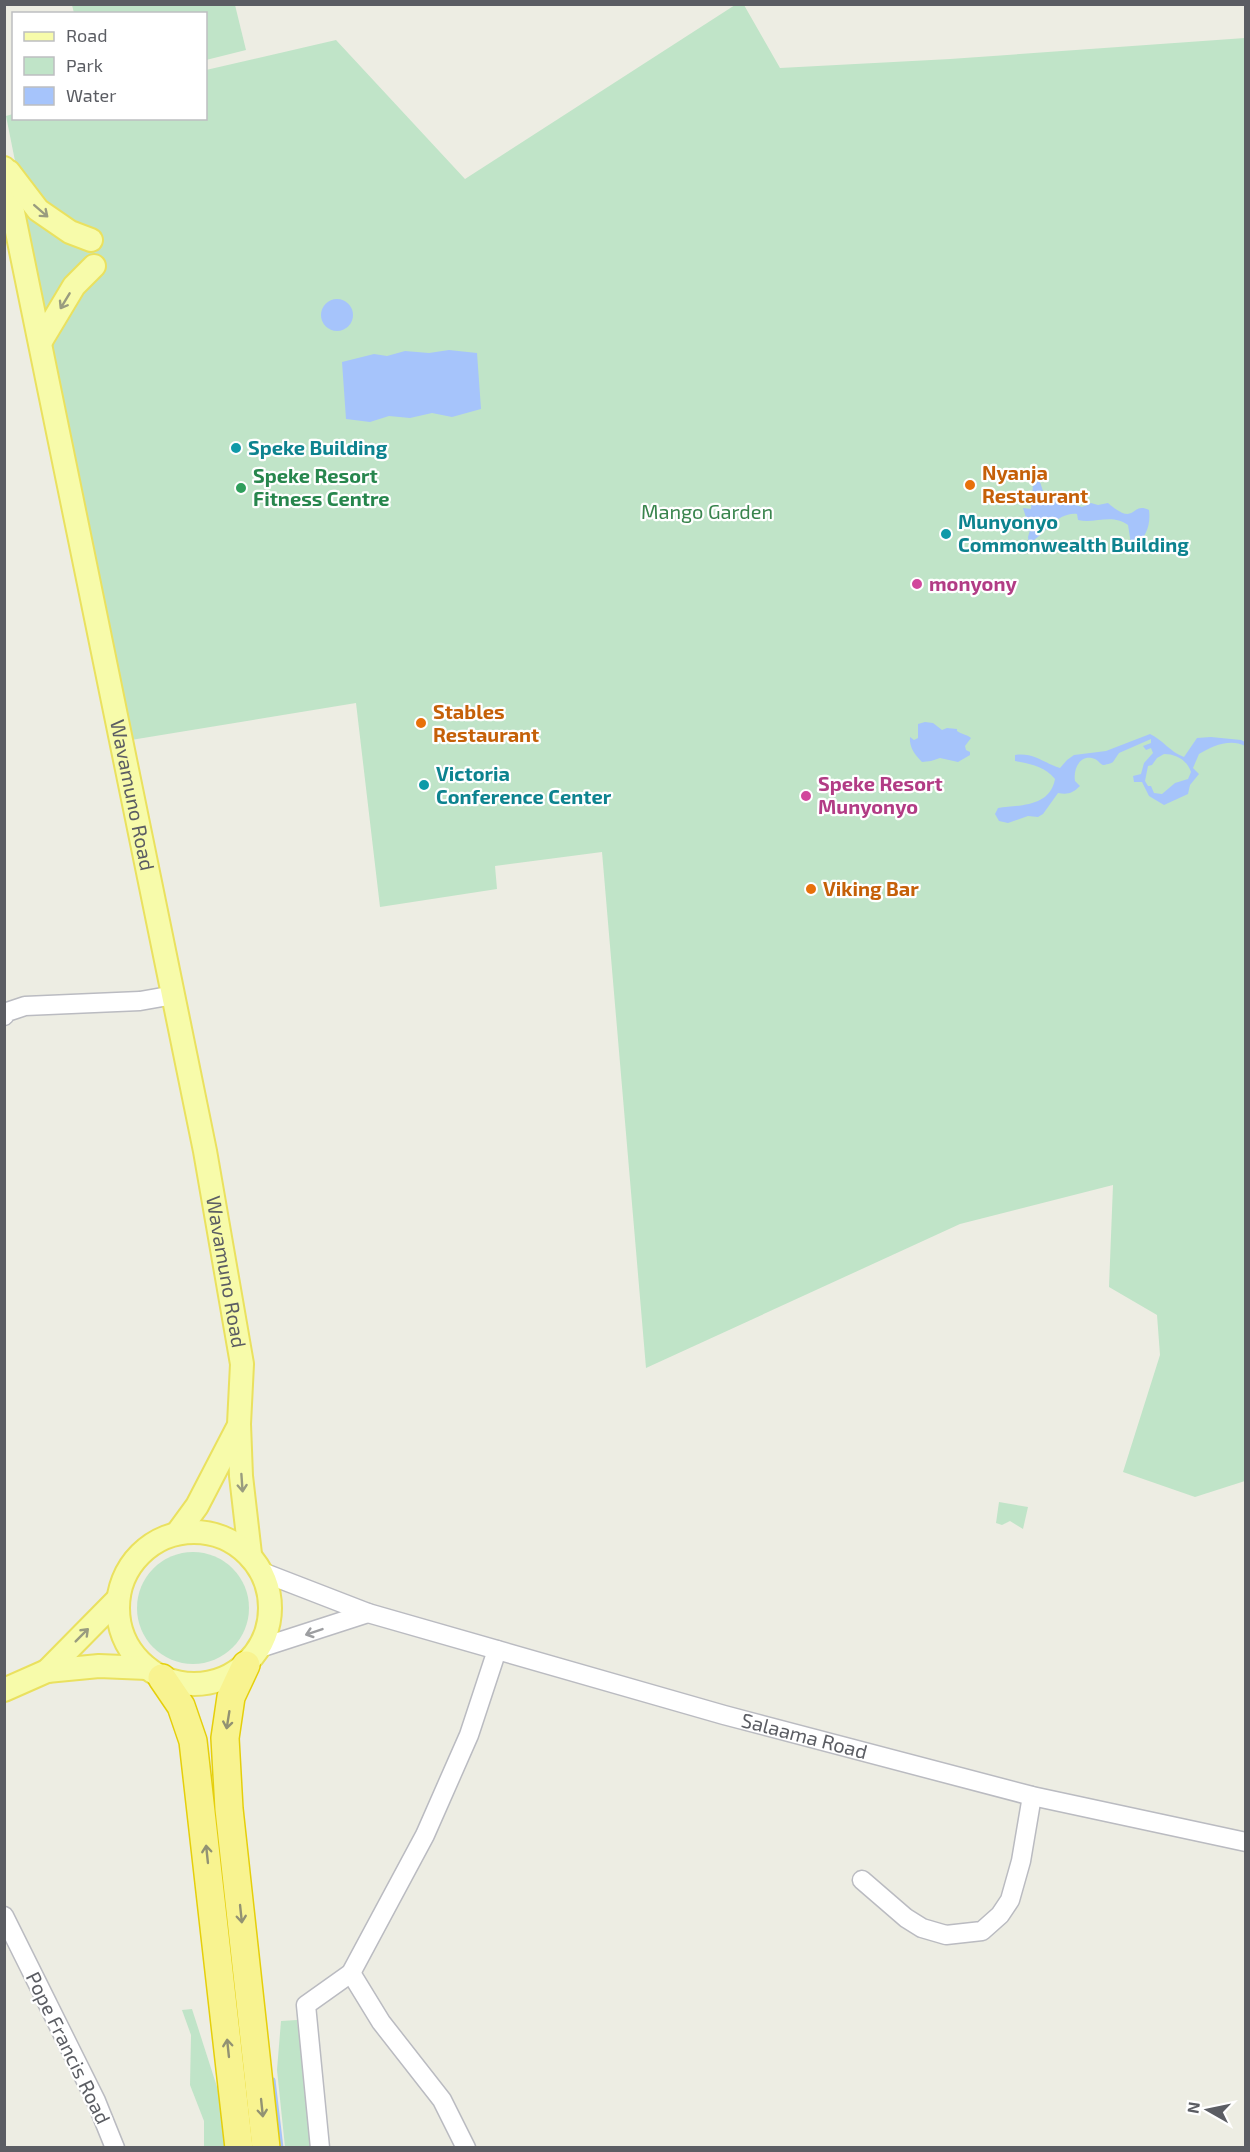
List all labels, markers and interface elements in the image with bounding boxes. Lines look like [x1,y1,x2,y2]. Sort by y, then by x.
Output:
legend [12,12,207,120]
text: Road [66,24,107,46]
text: Park [66,54,103,76]
text: Water [66,84,116,106]
one-way arrow [33,204,48,218]
one-way arrow [59,292,71,309]
place label: Speke Building [248,435,388,459]
marker: Speke Building [229,441,243,455]
place label: Nyanja Restaurant [982,460,1088,507]
place label: Speke Resort Fitness Centre [253,463,390,510]
marker: Nyanja Restaurant [963,478,977,492]
marker: Speke Resort Fitness Centre [234,481,248,495]
park label: Mango Garden [641,499,773,523]
place label: Munyonyo Commonwealth Building [958,509,1189,556]
marker: Munyonyo Commonwealth Building [939,527,953,541]
place label: monyony [929,571,1017,596]
marker: monyony [910,577,924,591]
place label: Stables Restaurant [433,699,539,746]
marker: Stables Restaurant [414,716,428,730]
street label: Wavamuno Road [106,717,160,873]
place label: Victoria Conference Center [436,761,612,808]
place label: Speke Resort Munyonyo [818,771,943,819]
marker: Victoria Conference Center [417,778,431,792]
marker: Speke Resort Munyonyo [799,789,813,803]
place label: Viking Bar [823,876,919,900]
marker: Viking Bar [804,882,818,896]
street label: Wavamuno Road [202,1194,252,1349]
one-way arrow [237,1472,248,1492]
one-way arrow [305,1627,324,1638]
one-way arrow [75,1628,90,1642]
street label: Salaama Road [739,1707,870,1763]
one-way arrow [222,1710,233,1730]
one-way arrow [201,1844,212,1864]
one-way arrow [235,1904,246,1924]
street label: Pope Francis Road [22,1968,116,2128]
one-way arrow [222,2038,233,2058]
north arrow [1178,2080,1238,2140]
one-way arrow [256,2098,267,2117]
text: N [1182,2100,1203,2115]

